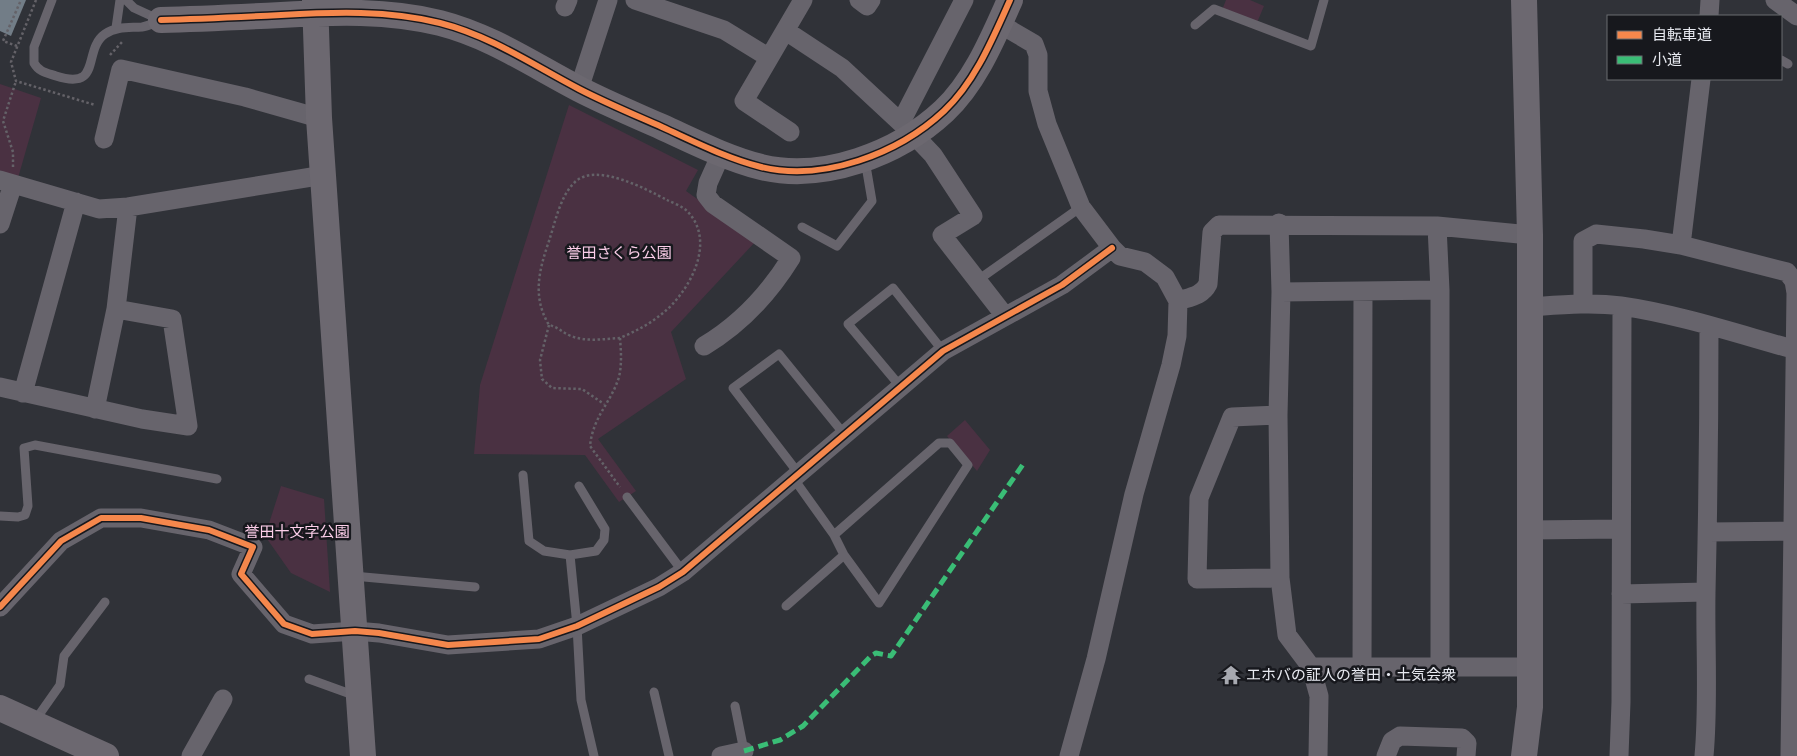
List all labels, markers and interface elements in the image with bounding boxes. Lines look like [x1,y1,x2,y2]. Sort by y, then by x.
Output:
legend [1607,15,1782,80]
text: 自転車道 [1652,26,1712,44]
text: 小道 [1652,51,1682,69]
park label: 誉田さくら公園 [566,244,672,262]
park label: 誉田十文字公園 [244,523,350,541]
temple icon: エホバの証人の誉田・土気会衆 [1220,664,1242,686]
place label: エホバの証人の誉田・土気会衆 [1246,666,1456,684]

